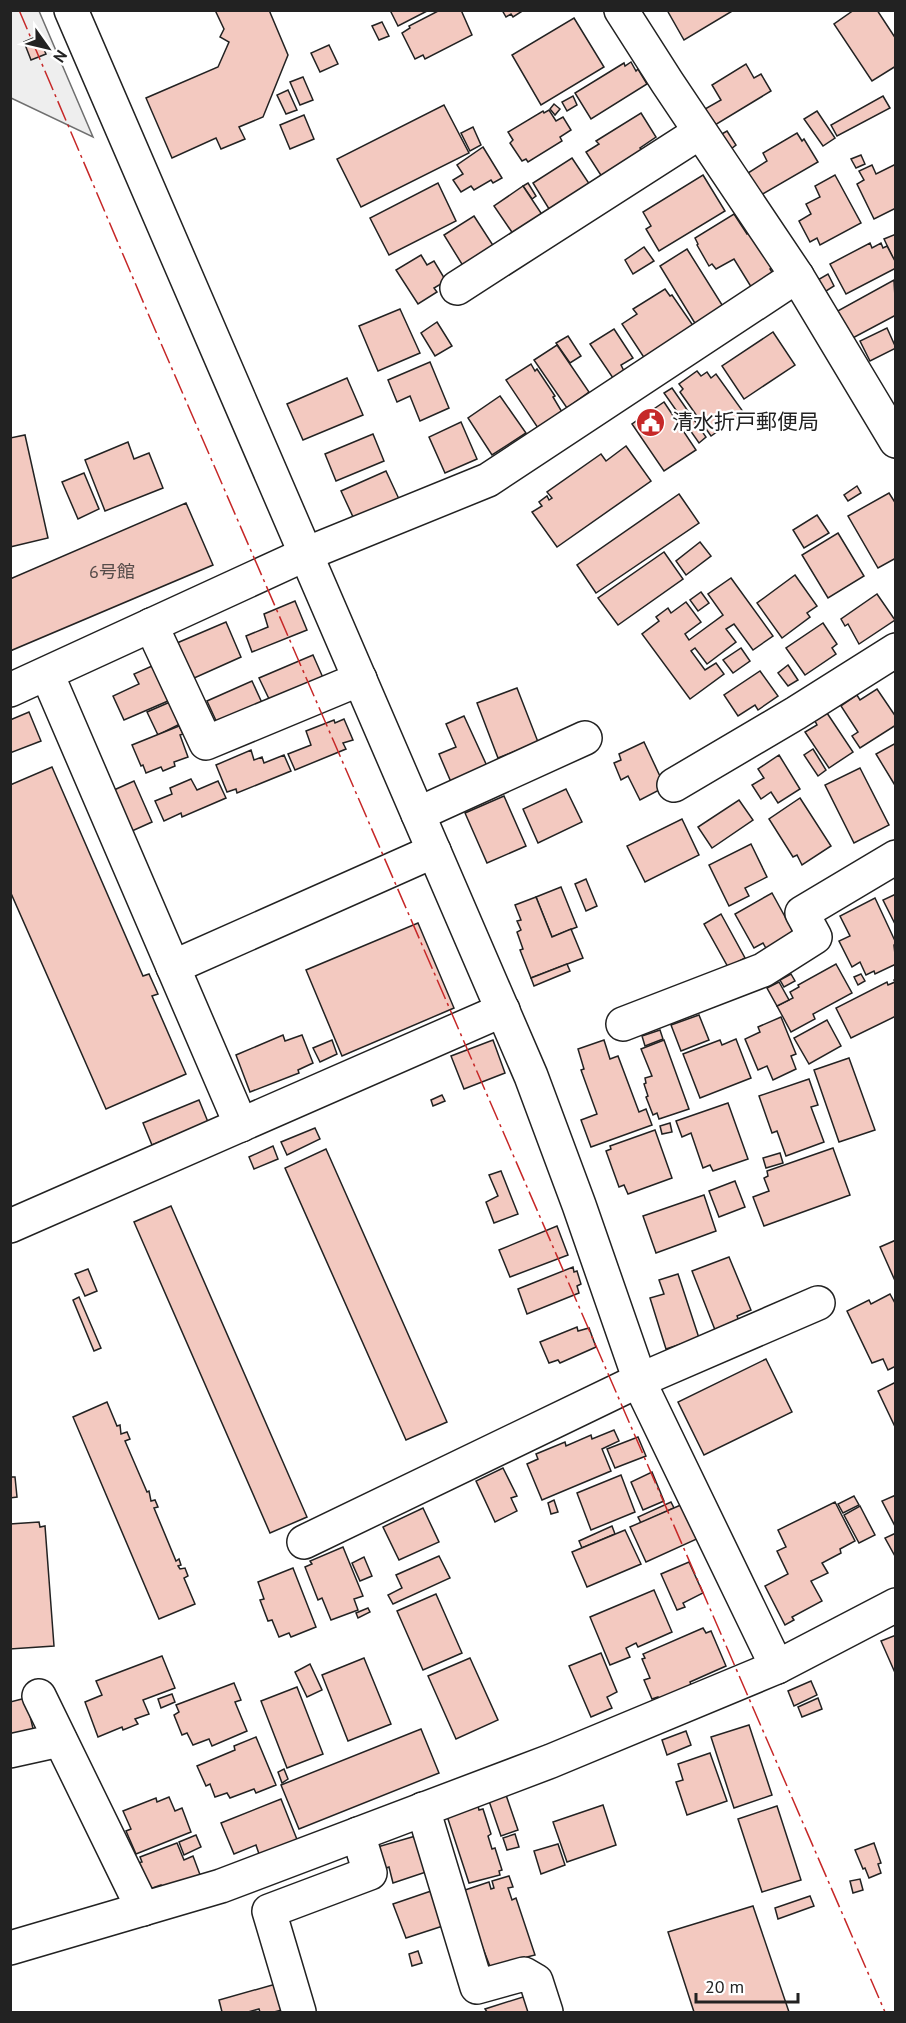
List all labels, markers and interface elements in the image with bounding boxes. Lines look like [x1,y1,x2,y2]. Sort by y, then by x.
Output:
north arrow [18,18,78,78]
text: N [49,46,72,66]
public building icon: 清水折戸郵便局 [635,406,667,438]
place label: 清水折戸郵便局 [672,408,819,435]
house number: 6号館 [89,560,135,583]
scale bar [696,1966,798,2004]
text: 20 m [705,1975,744,1998]

